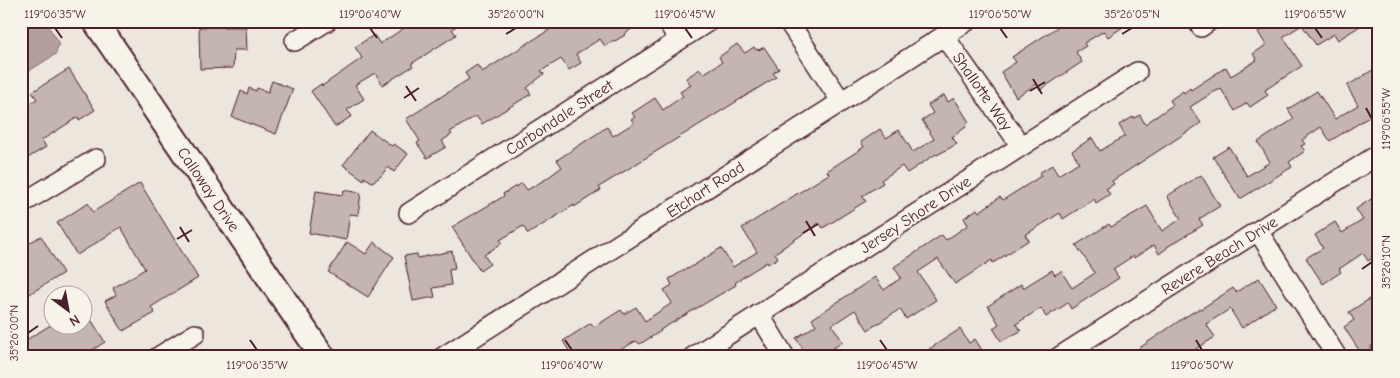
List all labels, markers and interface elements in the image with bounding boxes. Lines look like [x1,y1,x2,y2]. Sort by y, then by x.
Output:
text: 119°06'35"W [24,7,86,21]
text: 119°06'40"W [339,7,402,21]
text: 35°26'00"N [488,7,544,21]
text: 119°06'45"W [654,7,716,21]
text: 119°06'50"W [969,7,1032,21]
text: 35°26'05"N [1104,7,1160,21]
text: 119°06'55"W [1284,7,1346,21]
street label: Shallotte Way [949,49,1016,135]
street label: Carbondale Street [503,76,617,159]
text: 119°06'55"W [1379,88,1393,150]
street label: Calloway Drive [173,144,243,235]
street label: Etchart Road [663,158,748,222]
street label: Jersey Shore Drive [857,172,974,257]
street label: Revere Beach Drive [1158,213,1281,299]
text: 35°26'10"N [1379,235,1393,289]
north arrow [42,286,92,336]
text: 35°26'00"N [7,305,21,361]
text: N [66,311,83,330]
text: 119°06'35"W [226,358,288,372]
text: 119°06'40"W [541,358,604,372]
text: 119°06'45"W [856,358,918,372]
text: 119°06'50"W [1171,358,1234,372]

